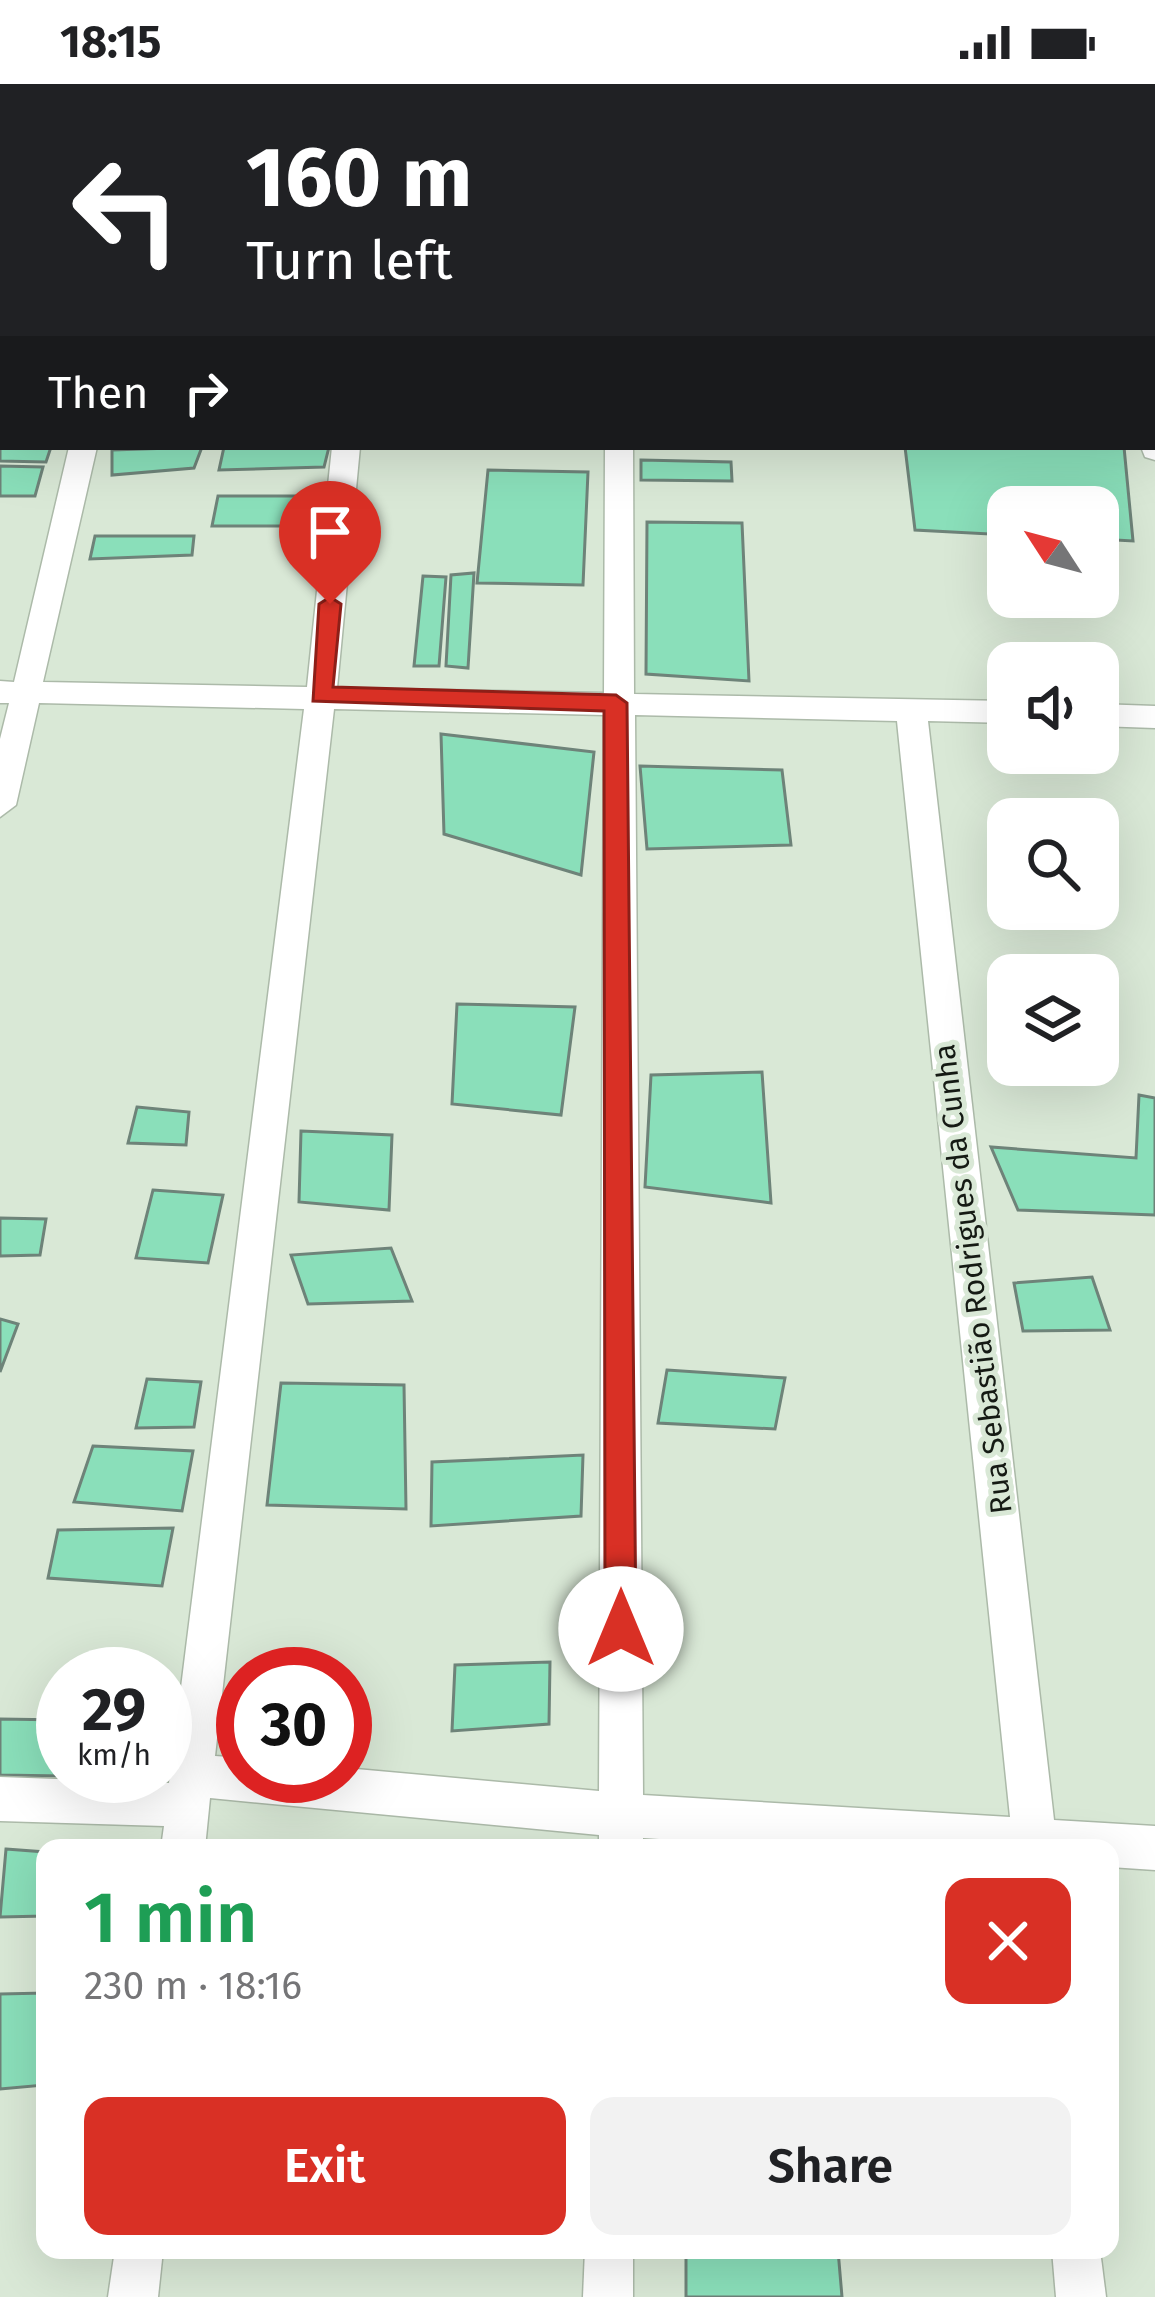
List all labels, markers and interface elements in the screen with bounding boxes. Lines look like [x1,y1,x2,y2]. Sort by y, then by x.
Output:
text: 18:15 [60,15,161,69]
text: 160 m [246,127,472,228]
icon: left [48,132,204,288]
text: Turn left [246,229,453,293]
icon: right [173,360,239,426]
text: Then [48,366,149,420]
pin [279,481,381,604]
north arrow [987,486,1119,618]
map controls [987,486,1119,1086]
icon: arrive [297,499,363,565]
button: sound [987,642,1119,774]
button: search [987,798,1119,930]
button: layers [987,954,1119,1086]
street label: Rua Sebastião Rodrigues da Cunha [926,1042,1020,1516]
position arrow [558,1566,684,1692]
speed limit sign: 30 [216,1647,372,1803]
text: 29 [82,1674,146,1746]
text: km/h [77,1737,151,1773]
text: 1 min [84,1875,257,1961]
button: close [945,1878,1071,2004]
text: 230 m · 18:16 [84,1963,302,2009]
button: Exit [84,2097,566,2235]
button: Share [590,2097,1071,2235]

